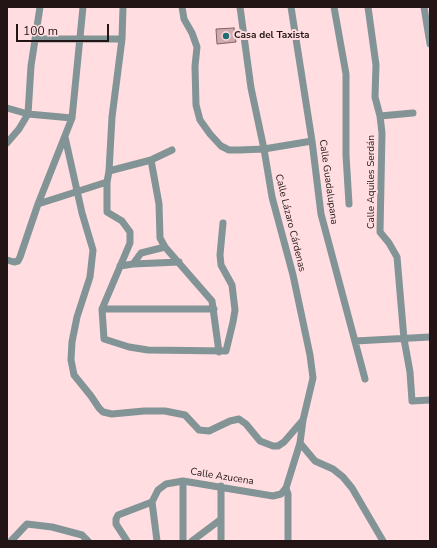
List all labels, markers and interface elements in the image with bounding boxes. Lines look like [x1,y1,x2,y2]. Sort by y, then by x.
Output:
scale bar [18,16,111,42]
text: 100 m [23,23,58,39]
place label: Casa del Taxista [234,30,309,42]
marker: Casa del Taxista [221,31,231,41]
street label: Calle Aquiles Serdán [366,135,378,229]
street label: Calle Guadalupana [316,139,340,225]
street label: Calle Lázaro Cárdenas [272,173,308,273]
street label: Calle Azucena [189,466,255,488]

